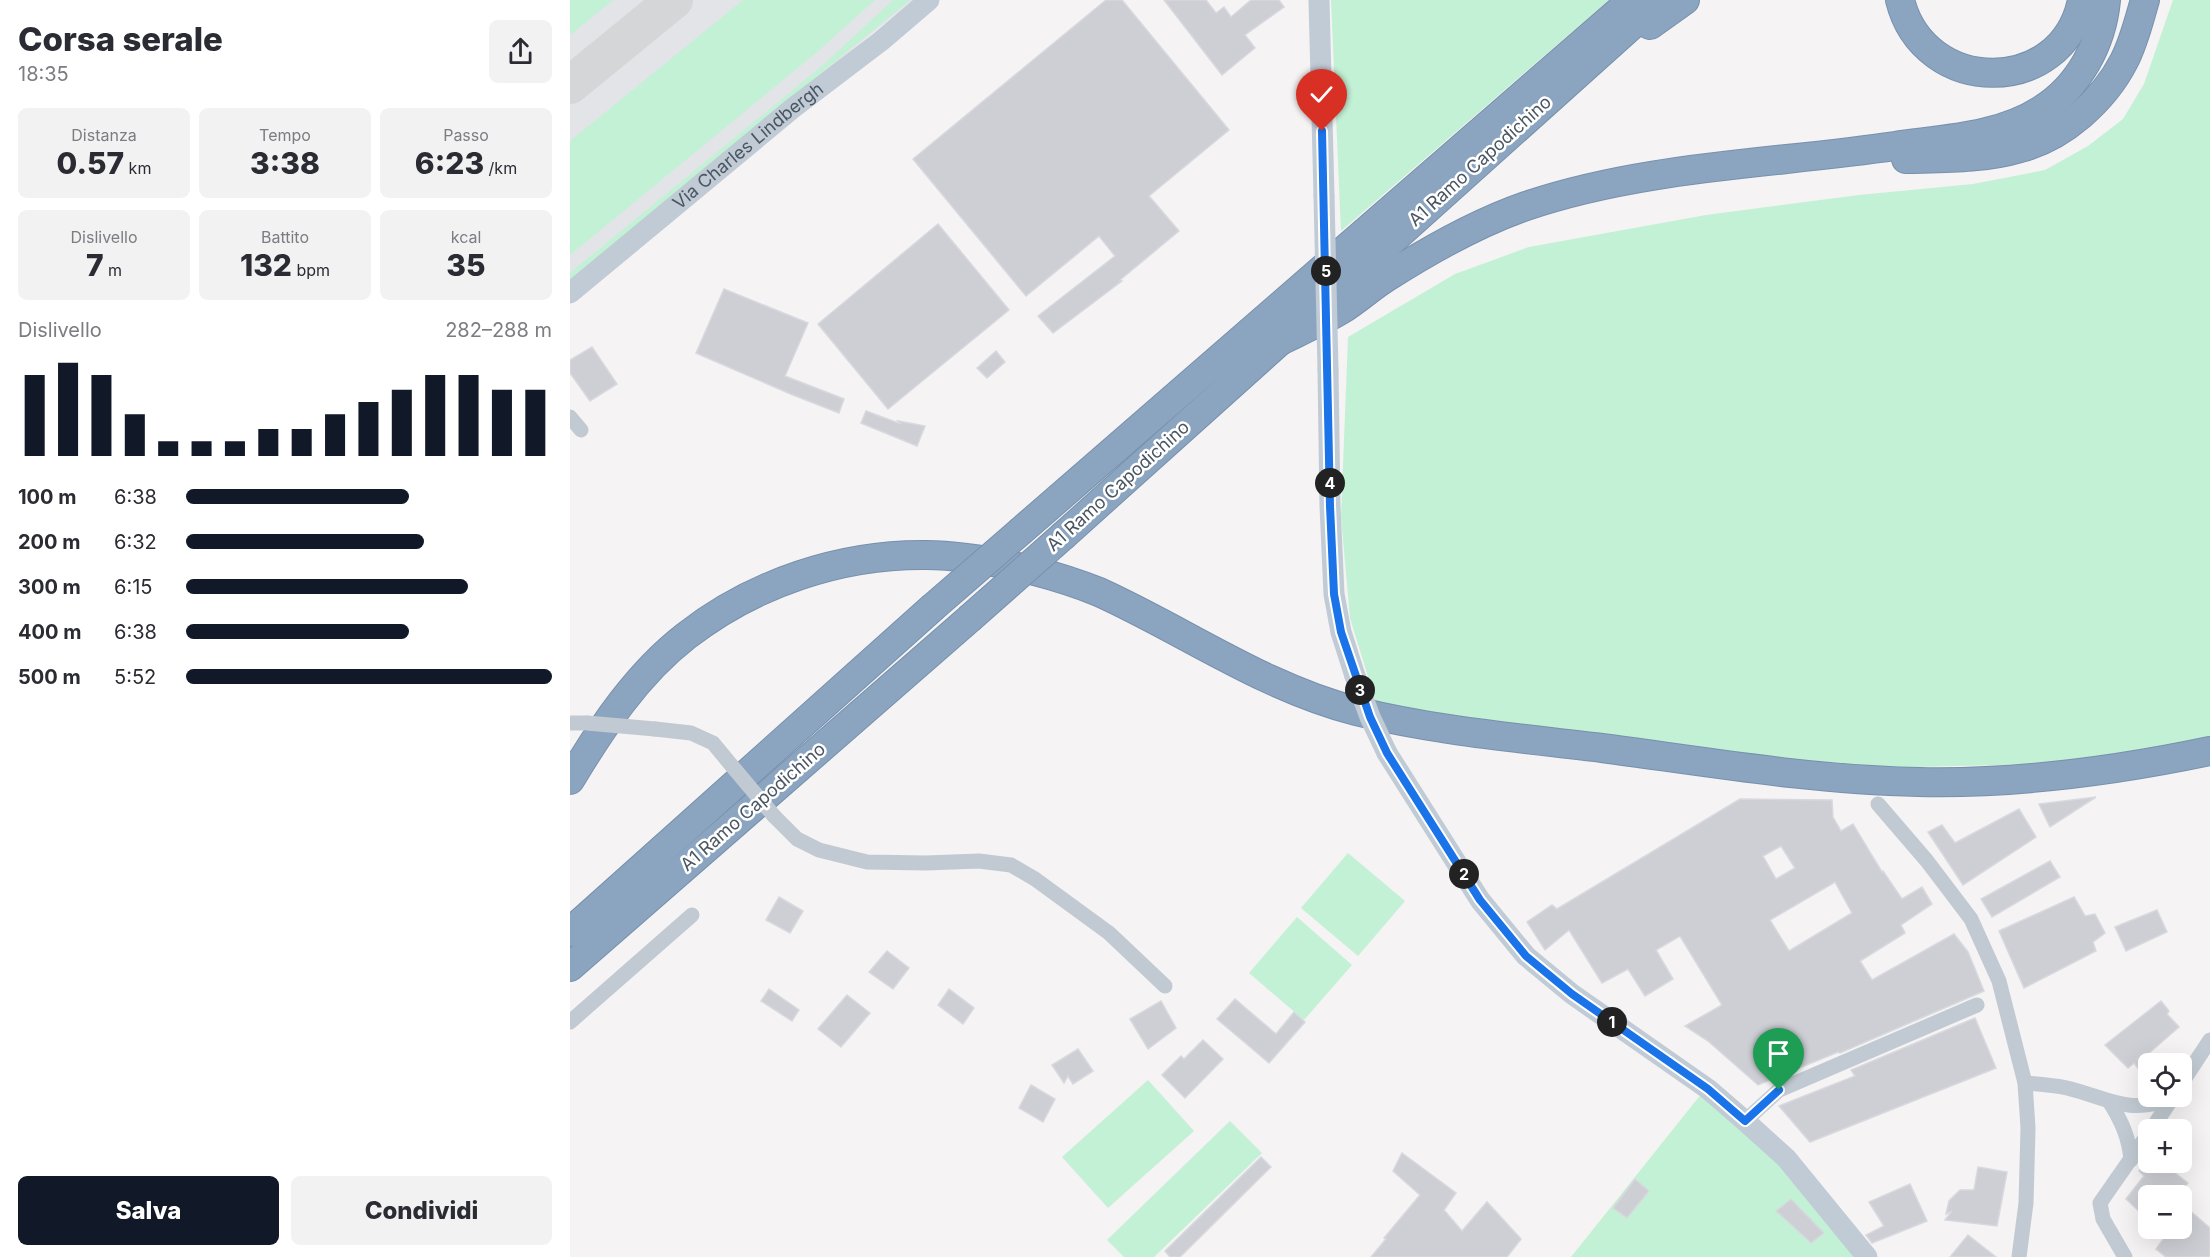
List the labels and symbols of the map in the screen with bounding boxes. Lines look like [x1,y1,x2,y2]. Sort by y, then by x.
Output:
pin [1296,69,1347,131]
street label: Via Charles Lindbergh [668,78,827,213]
street label: A1 Ramo Capodichino [1404,91,1555,230]
pin: 5 [1311,256,1341,286]
street label: A1 Ramo Capodichino [1042,416,1193,555]
pin: 4 [1315,468,1345,498]
pin: 3 [1345,675,1375,705]
street label: A1 Ramo Capodichino [676,738,829,875]
pin: 2 [1449,859,1479,889]
pin: 1 [1597,1007,1627,1037]
pin [1753,1028,1804,1090]

